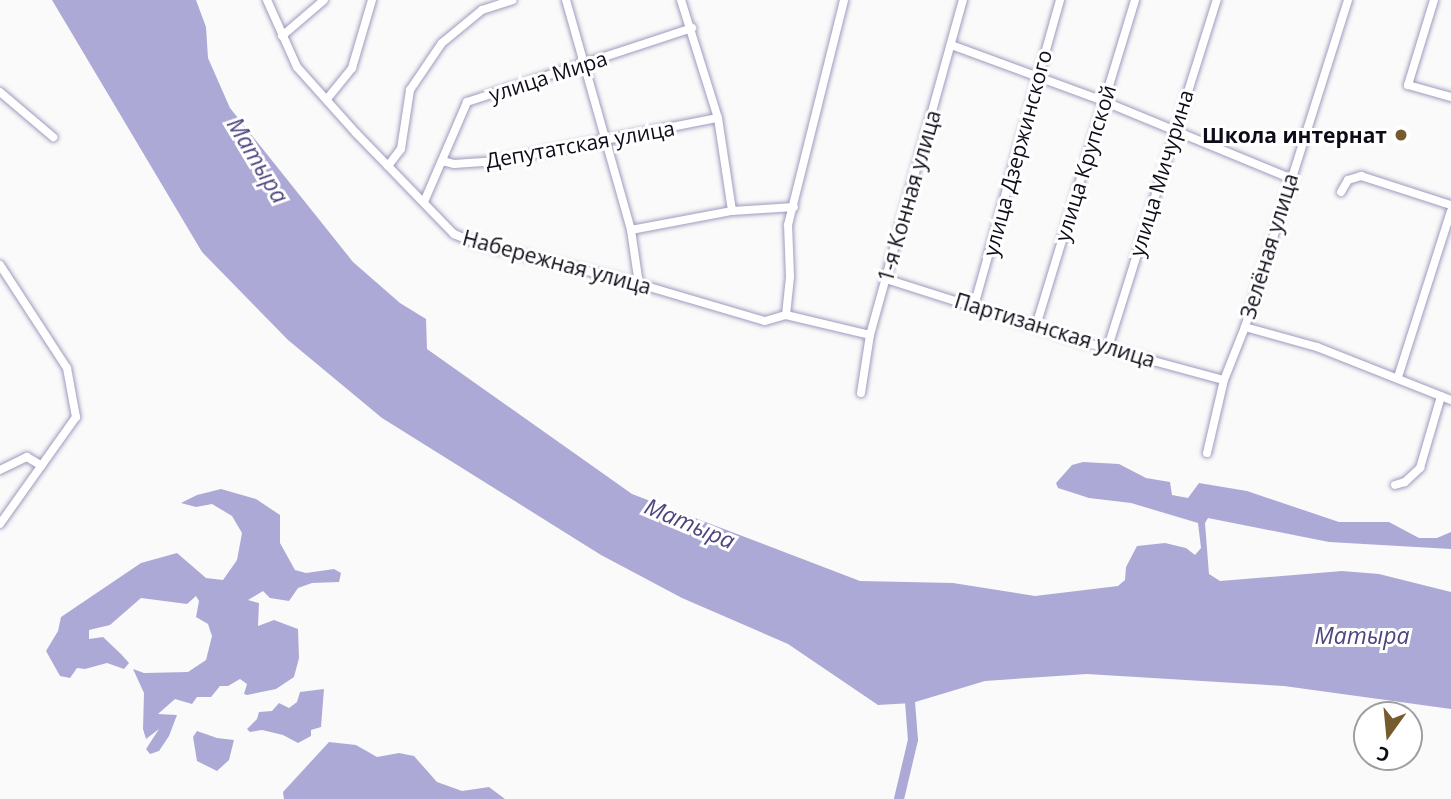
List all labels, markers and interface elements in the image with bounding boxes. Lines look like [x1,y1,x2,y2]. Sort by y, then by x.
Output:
street label: улица Мира [486,45,610,107]
street label: улица Дзержинского [977,47,1057,259]
street label: улица Крупской [1049,82,1121,244]
street label: улица Мичурина [1124,87,1198,259]
street label: 1-я Конная улица [872,107,946,285]
water label: Матыра [222,112,294,208]
street label: Депутатская улица [484,115,676,173]
place label: Школа интернат [1202,122,1387,148]
marker: Школа интернат [1393,127,1409,143]
street label: Зелёная улица [1235,170,1303,322]
street label: Набережная улица [460,225,654,299]
street label: Партизанская улица [952,287,1158,373]
water label: Матыра [641,492,739,554]
water label: Матыра [1314,621,1410,649]
north arrow [1353,701,1423,771]
text: С [1374,740,1392,768]

